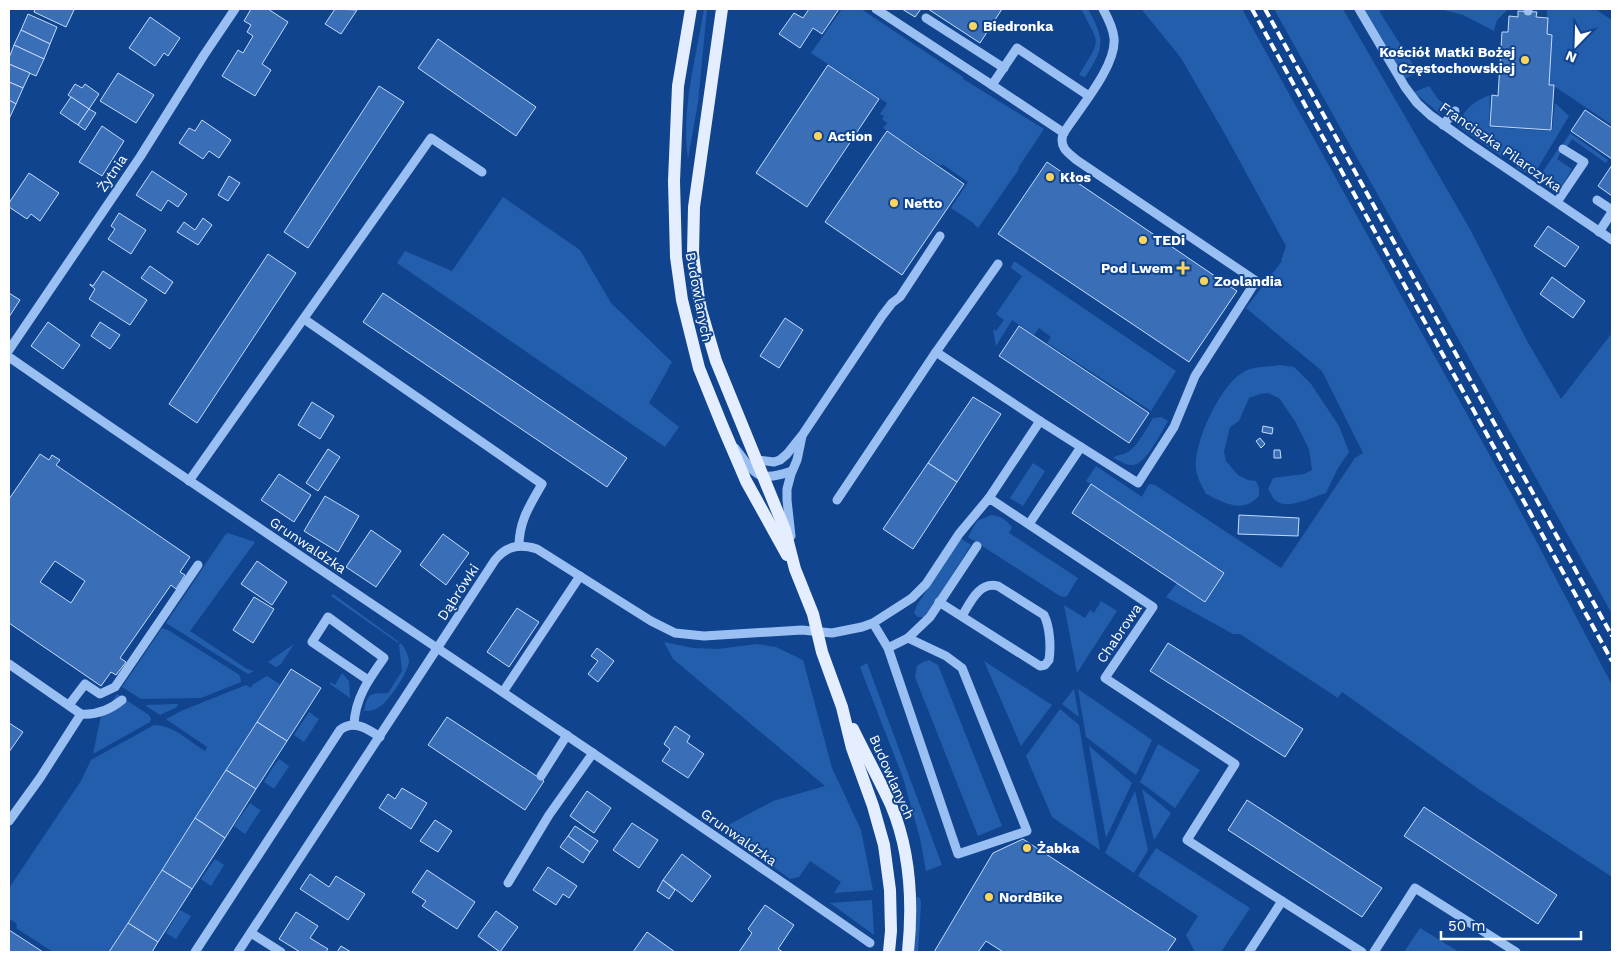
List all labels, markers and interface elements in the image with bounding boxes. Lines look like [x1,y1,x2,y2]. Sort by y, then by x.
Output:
place label: Biedronka [983,18,1054,34]
marker: Biedronka [967,20,979,32]
north arrow [1551,20,1601,70]
place label: Kościół Matki Bożej Częstochowskiej [1379,44,1515,76]
text: N [1563,48,1579,66]
marker: Kościół Matki Bożej Częstochowskiej [1519,54,1531,66]
street label: Franciszka Pilarczyka [1437,99,1565,195]
place label: Action [828,128,872,144]
marker: Action [812,130,824,142]
street label: Żytnia [94,151,130,195]
place label: Kłos [1060,169,1092,185]
marker: Kłos [1044,171,1056,183]
place label: Netto [904,195,942,211]
marker: Netto [888,197,900,209]
place label: TEDi [1153,232,1185,248]
marker: TEDi [1137,234,1149,246]
street label: Budowlanych [682,251,716,343]
place label: Pod Lwem [1101,260,1173,276]
marker: Pod Lwem [1177,262,1189,274]
place label: Zoolandia [1214,273,1283,289]
marker: Zoolandia [1198,275,1210,287]
street label: Grunwaldzka [267,514,349,576]
street label: Dąbrówki [434,561,482,623]
street label: Chabrowa [1093,600,1145,666]
street label: Budowlanych [866,732,918,822]
street label: Grunwaldzka [698,805,780,869]
place label: Żabka [1037,840,1080,856]
marker: Żabka [1021,842,1033,854]
place label: NordBike [999,889,1062,905]
marker: NordBike [983,891,995,903]
scale bar [1441,908,1581,940]
text: 50 m [1448,917,1485,935]

